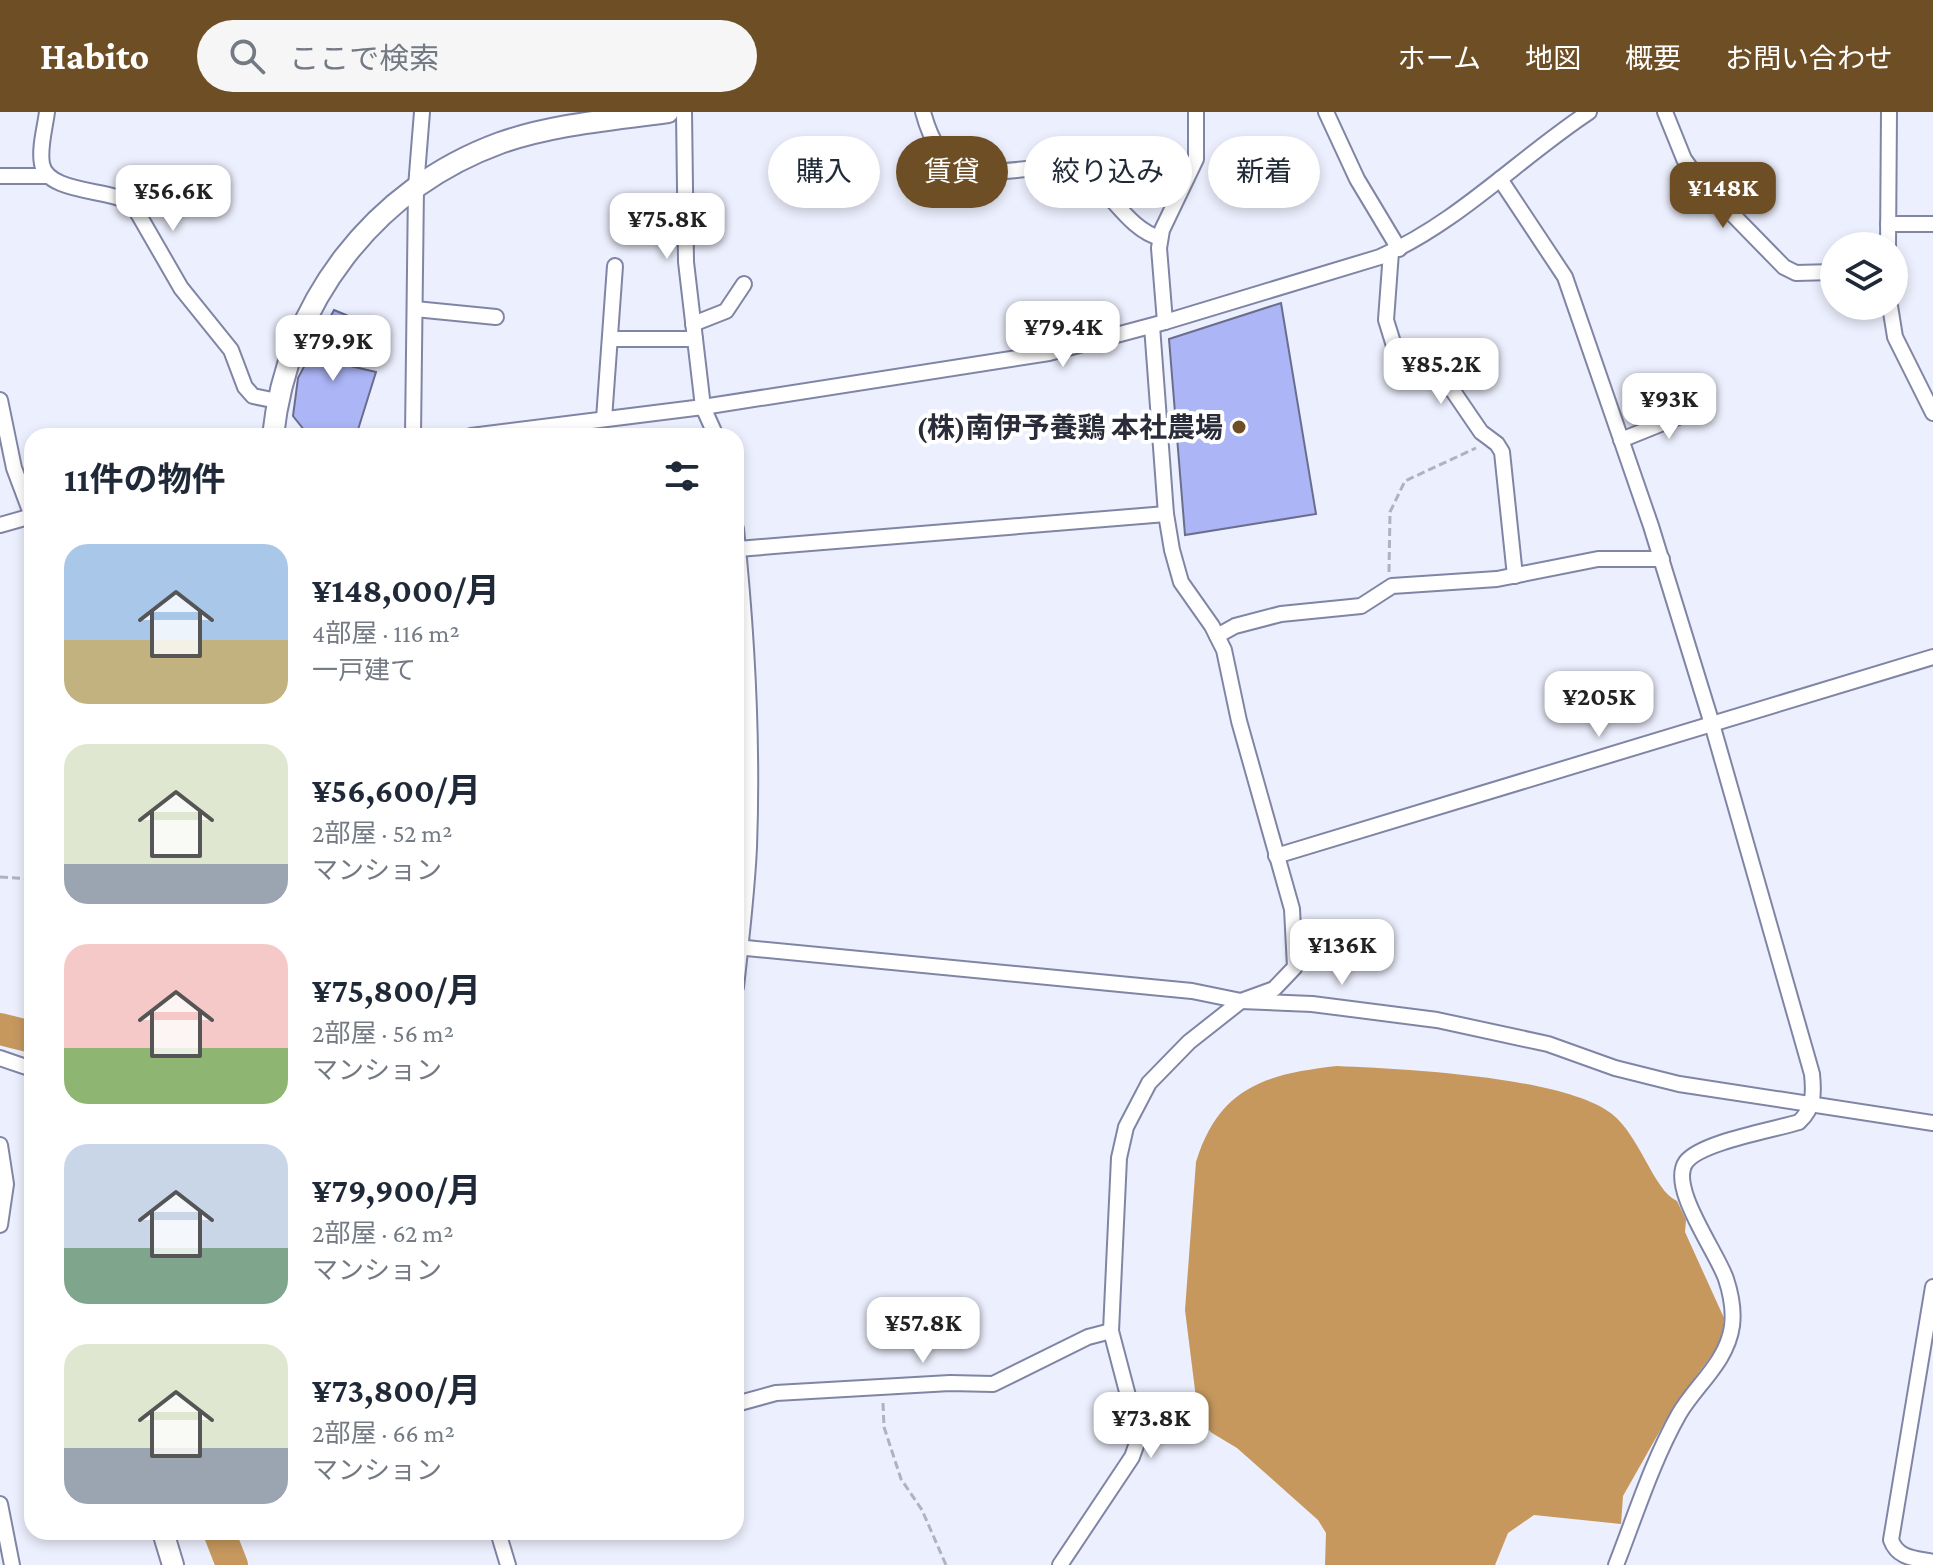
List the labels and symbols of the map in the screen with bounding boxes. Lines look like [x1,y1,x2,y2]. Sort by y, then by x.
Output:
pin: ¥148K [1667,162,1779,230]
pin: ¥56.6K [108,165,238,233]
pin: ¥75.8K [602,193,732,261]
pin: ¥79.4K [998,301,1128,369]
pin: ¥79.9K [268,315,398,383]
pin: ¥85.2K [1376,338,1506,406]
pin: ¥93K [1622,373,1716,441]
place label: (株)南伊予養鶏 本社農場 [916,412,1223,444]
marker: (株)南伊予養鶏 本社農場 [1230,418,1248,436]
pin: ¥205K [1543,671,1655,739]
pin: ¥136K [1286,919,1398,987]
pin: ¥57.8K [858,1297,988,1365]
pin: ¥73.8K [1086,1392,1216,1460]

